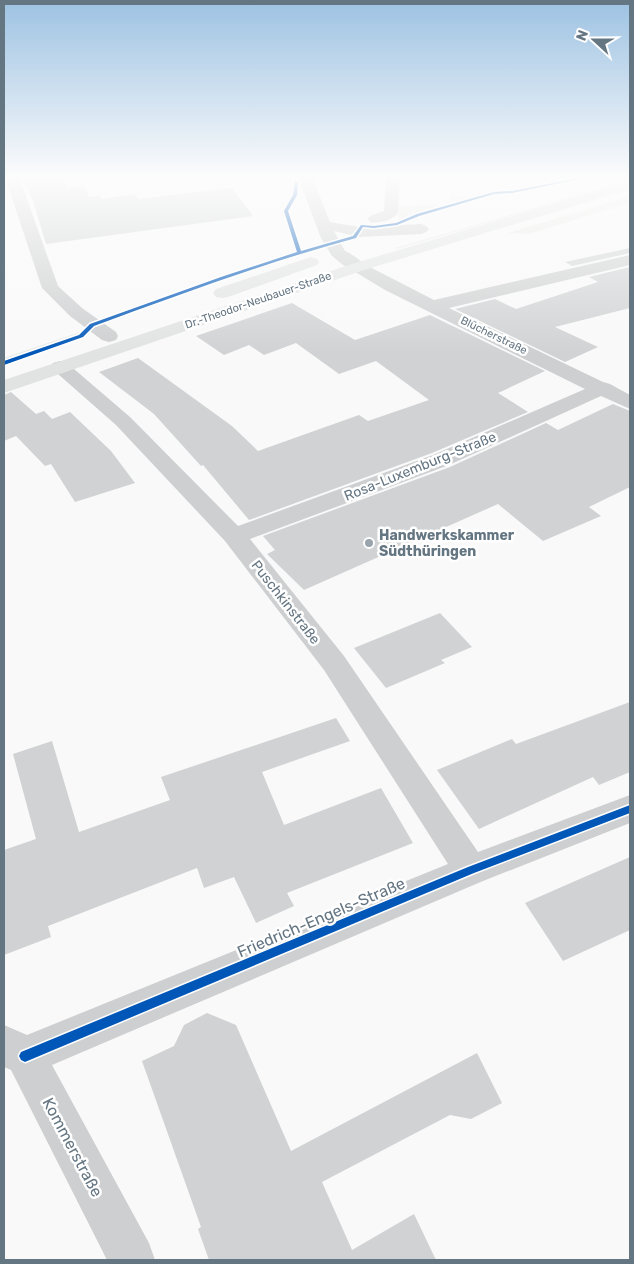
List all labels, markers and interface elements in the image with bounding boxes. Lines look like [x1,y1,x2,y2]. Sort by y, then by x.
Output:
north arrow [569,15,619,65]
text: N [573,28,592,43]
street label: Dr.-Theodor-Neubauer-Straße [183,269,333,332]
street label: Blücherstraße [458,314,529,357]
street label: Rosa-Luxemburg-Straße [342,428,499,505]
place label: Handwerkskammer Südthüringen [379,527,515,560]
marker: Handwerkskammer Südthüringen [363,537,375,549]
street label: Puschkinstraße [248,557,324,648]
street label: Friedrich-Engels-Straße [234,873,408,961]
street label: Kommerstraße [38,1094,107,1200]

